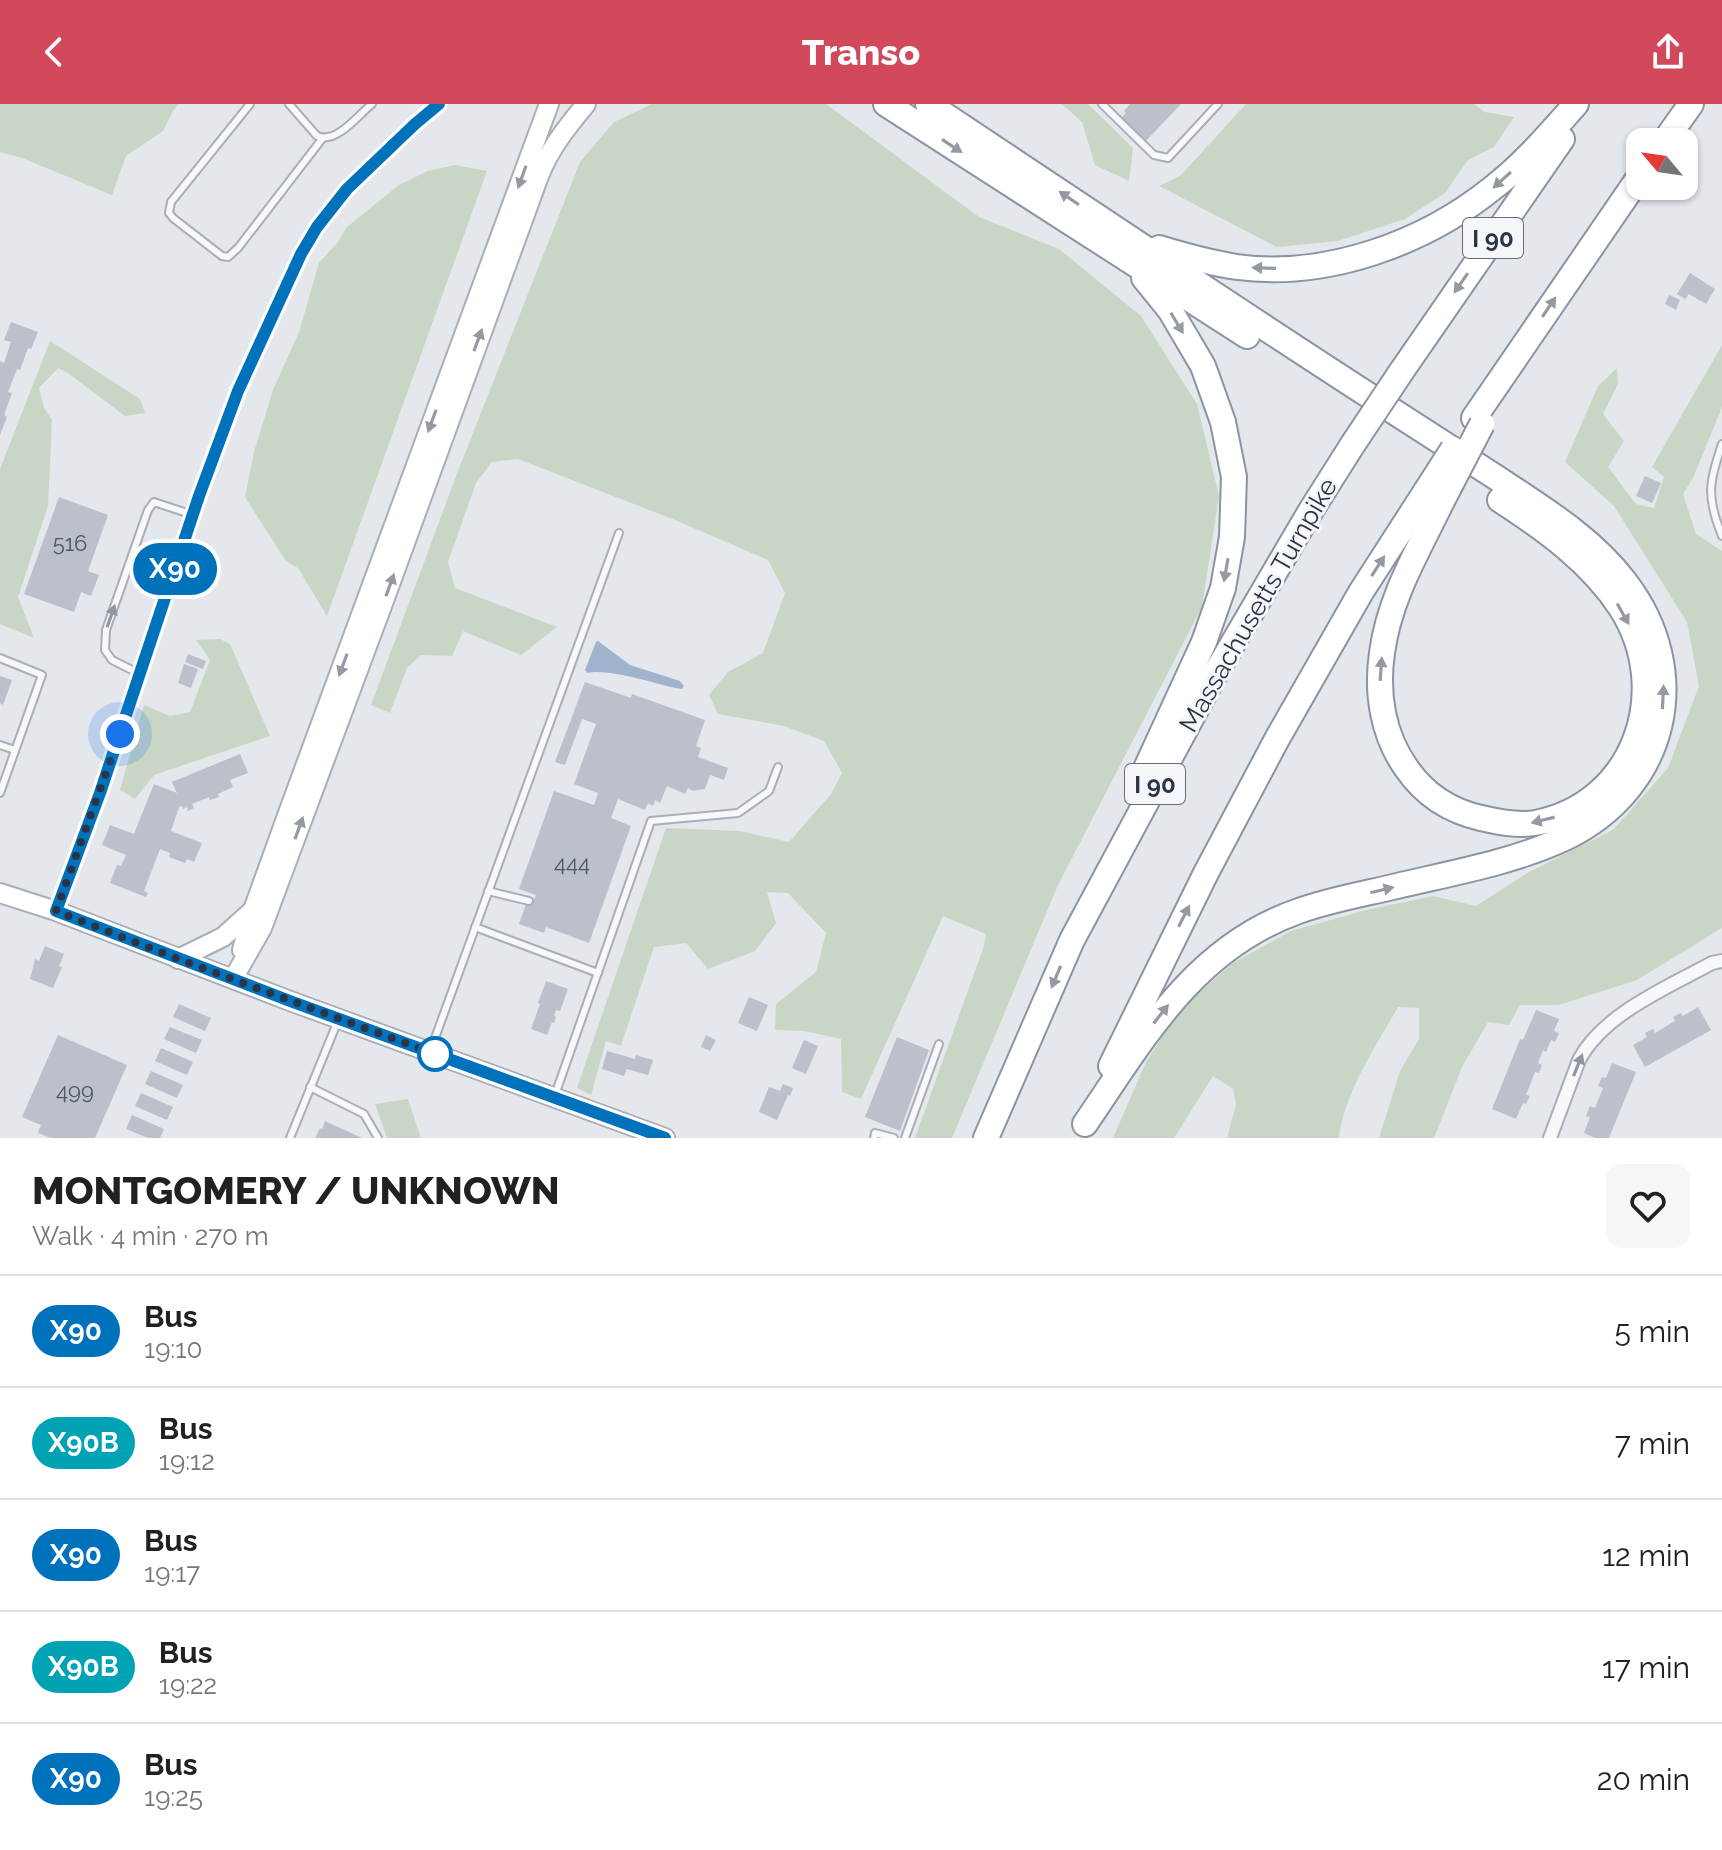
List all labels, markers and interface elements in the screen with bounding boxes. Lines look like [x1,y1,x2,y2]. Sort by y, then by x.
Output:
icon: back [32,30,76,74]
icon: share [1646,30,1690,74]
text: Transo [802,31,920,73]
north arrow [1626,128,1698,200]
map controls [1626,128,1698,200]
one-way arrow [941,139,963,153]
one-way arrow [515,165,528,189]
one-way arrow [1493,171,1513,188]
one-way arrow [1059,190,1080,205]
road number: I 90 [1463,218,1523,258]
one-way arrow [1251,261,1276,274]
one-way arrow [1454,272,1469,293]
one-way arrow [1541,297,1556,318]
one-way arrow [1170,312,1184,334]
one-way arrow [473,328,485,352]
one-way arrow [426,409,438,433]
street label: Massachusetts Turnpike [1173,473,1343,737]
house number: 516 [53,530,87,556]
line badge: X90 [129,543,221,595]
text: X90 [149,552,201,585]
one-way arrow [1371,555,1385,577]
one-way arrow [1220,558,1232,583]
one-way arrow [384,572,397,596]
one-way arrow [1616,602,1630,625]
one-way arrow [106,604,118,628]
one-way arrow [336,653,349,677]
one-way arrow [1375,656,1388,681]
one-way arrow [1657,684,1670,709]
your location [100,714,140,754]
road number: I 90 [1125,764,1185,804]
one-way arrow [1530,814,1555,827]
one-way arrow [293,816,306,840]
house number: 444 [554,850,590,876]
one-way arrow [1369,883,1394,896]
one-way arrow [1178,904,1191,927]
one-way arrow [1049,965,1062,988]
one-way arrow [1153,1004,1169,1024]
unlabelled marker [418,1037,452,1071]
one-way arrow [1572,1053,1585,1077]
house number: 499 [56,1078,94,1104]
button: heart [1606,1164,1690,1248]
text: MONTGOMERY / UNKNOWN [32,1168,560,1213]
text: Walk · 4 min · 270 m [32,1221,269,1251]
text: Bus [144,1299,198,1334]
text: X90 [50,1314,102,1347]
text: 5 min [1614,1314,1690,1349]
text: 19:10 [144,1334,202,1364]
text: Bus [159,1411,213,1446]
text: X90B [48,1426,119,1459]
text: 7 min [1615,1426,1690,1461]
text: 19:12 [159,1446,215,1476]
text: Bus [144,1523,198,1558]
text: X90 [50,1538,102,1571]
text: 12 min [1602,1538,1690,1573]
text: 19:17 [144,1558,200,1588]
text: Bus [159,1635,213,1670]
text: X90B [48,1650,119,1683]
text: 17 min [1602,1650,1690,1685]
text: 19:22 [159,1670,217,1700]
text: Bus [144,1747,198,1782]
text: X90 [50,1762,102,1795]
text: 20 min [1597,1762,1690,1797]
text: 19:25 [144,1782,203,1812]

